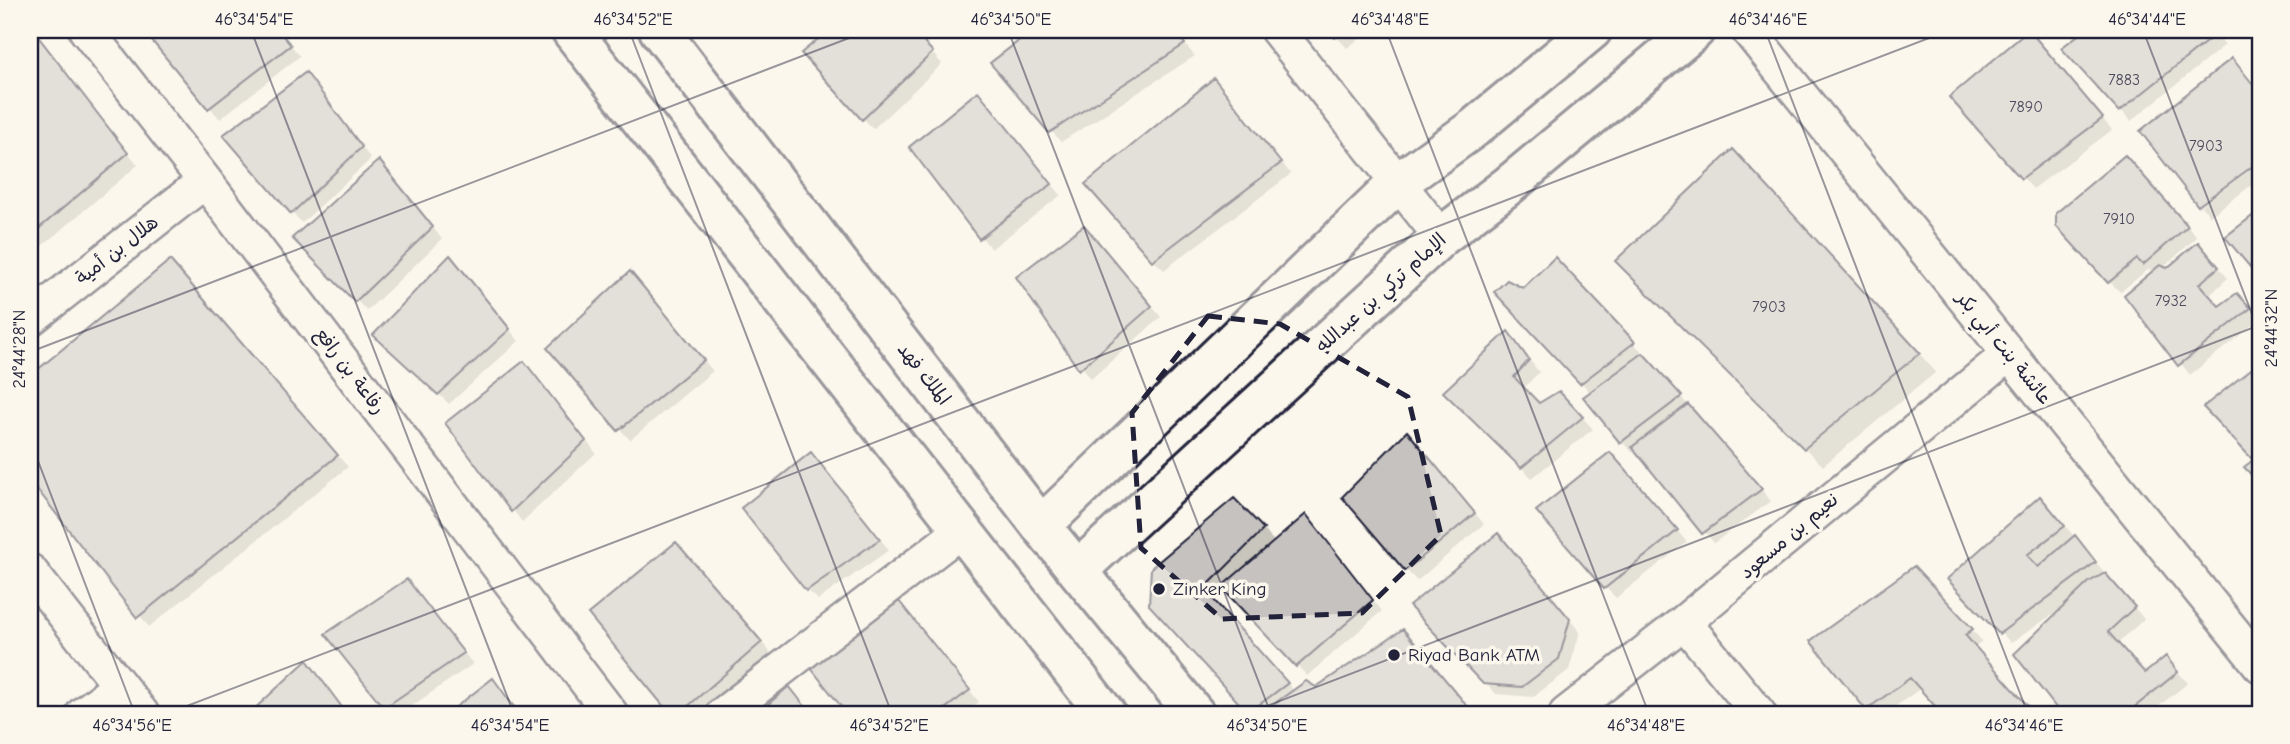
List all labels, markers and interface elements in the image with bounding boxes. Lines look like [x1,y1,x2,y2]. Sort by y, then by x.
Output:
text: 46°34'54"E [215,9,293,30]
text: 46°34'52"E [593,9,673,30]
text: 46°34'50"E [971,9,1052,30]
text: 46°34'48"E [1351,9,1429,30]
text: 46°34'46"E [1729,9,1807,30]
text: 46°34'44"E [2108,9,2186,30]
house number: 7883 [2108,71,2140,89]
house number: 7890 [2009,98,2043,116]
house number: 7903 [2189,137,2223,155]
house number: 7910 [2103,210,2135,228]
street label: هلال بن أمية [71,211,163,289]
street label: الإمام تركي بن عبدالله [1311,229,1454,361]
street label: عائشة بنت أبي بكر [1947,286,2056,412]
text: 24°44'32"N [2261,289,2282,367]
house number: 7932 [2155,292,2187,310]
house number: 7903 [1752,298,1786,316]
text: 24°44'28"N [9,310,30,388]
street label: رفاعة بن رافع [309,323,390,420]
street label: الملك فهد [893,338,955,410]
street label: نعيم بن مسعود [1735,488,1845,586]
place label: Zinker King [1173,578,1267,600]
marker: Zinker King [1151,581,1167,597]
place label: Riyad Bank ATM [1408,644,1540,666]
marker: Riyad Bank ATM [1386,647,1402,663]
text: 46°34'56"E [92,715,172,736]
text: 46°34'54"E [471,715,549,736]
text: 46°34'52"E [849,715,929,736]
text: 46°34'50"E [1227,715,1308,736]
text: 46°34'48"E [1607,715,1685,736]
text: 46°34'46"E [1985,715,2063,736]

